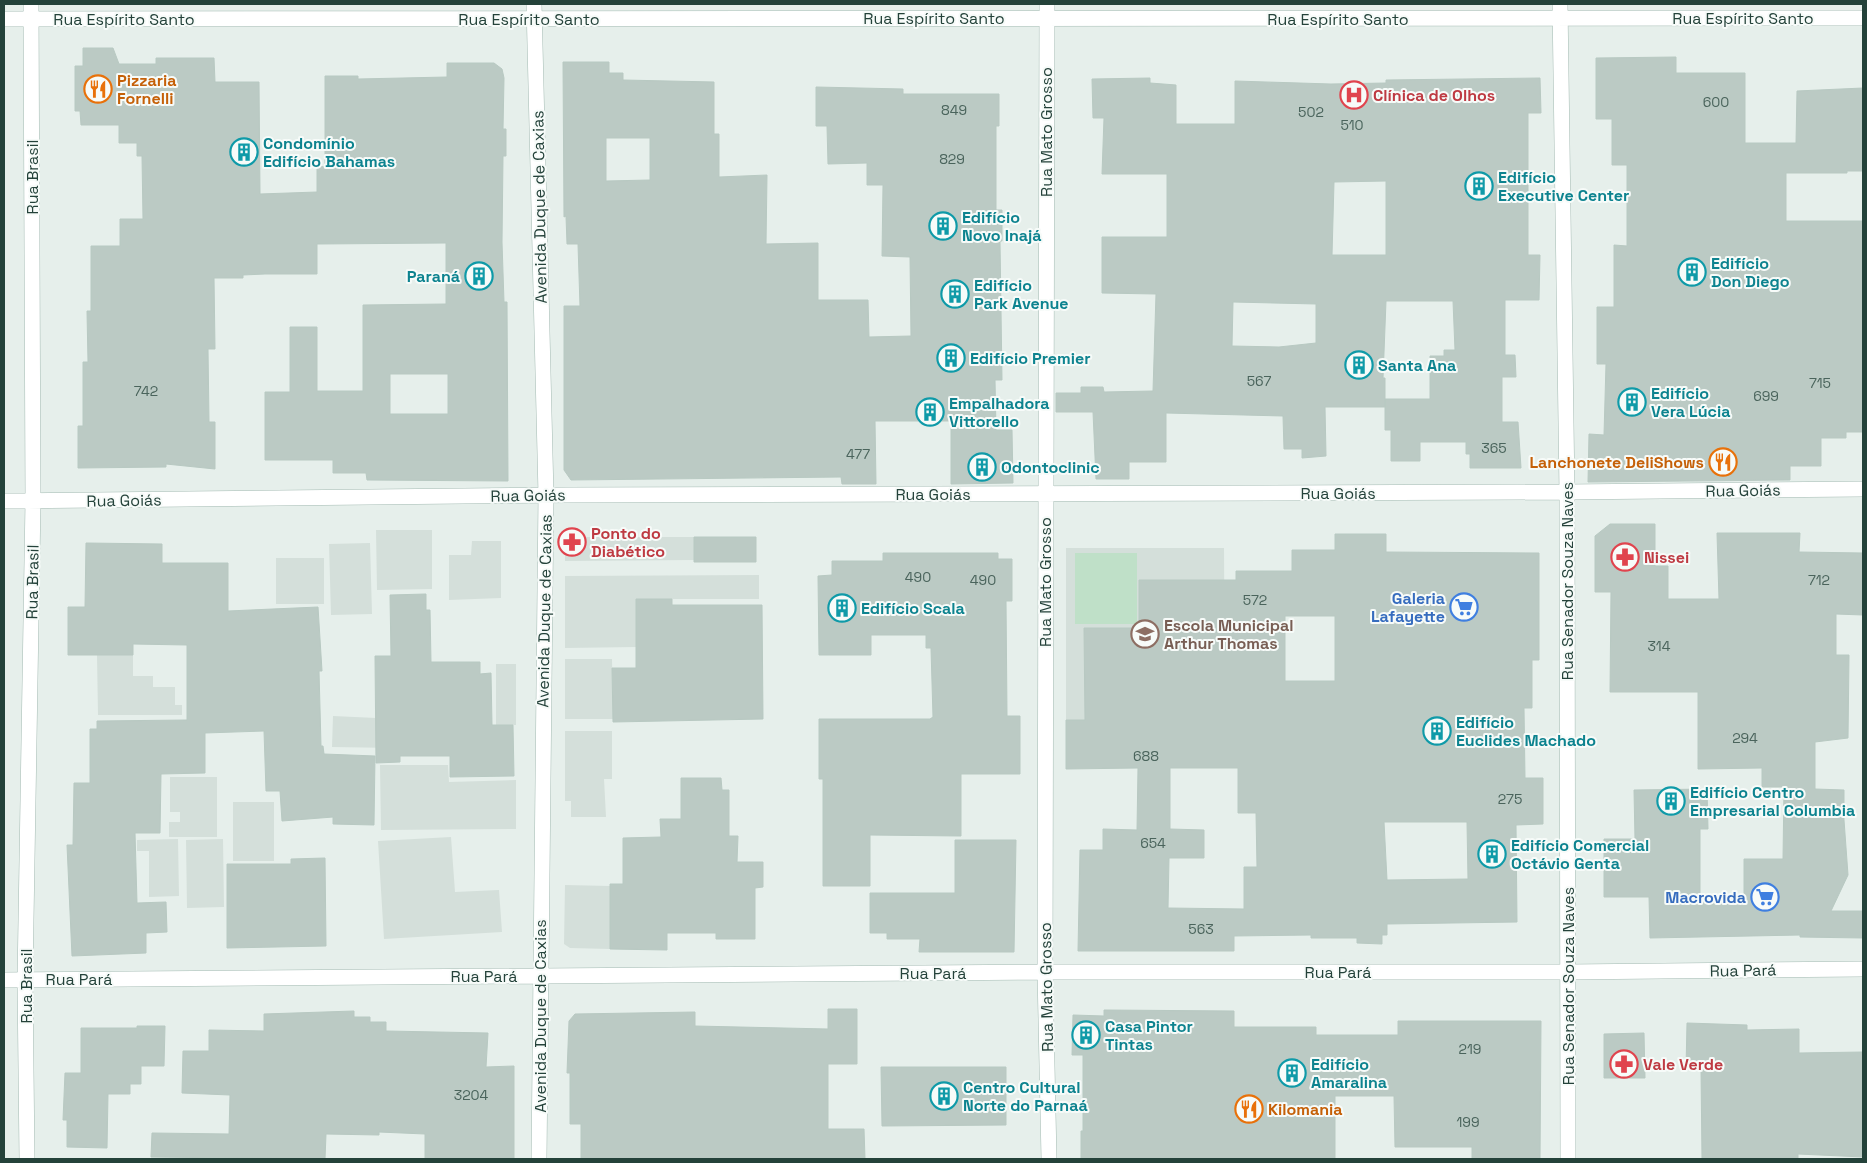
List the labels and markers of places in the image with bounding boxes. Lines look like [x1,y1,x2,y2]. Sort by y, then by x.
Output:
place label: Pizzaria Fornelli [117,70,177,109]
restaurant icon: Pizzaria Fornelli [83,74,113,104]
hospital icon: Clínica de Olhos [1339,80,1369,110]
place label: Clínica de Olhos [1373,85,1495,106]
place label: Condomínio Edifício Bahamas [263,133,395,172]
building icon: Condomínio Edifício Bahamas [229,137,259,167]
place label: Edifício Executive Center [1498,167,1629,206]
building icon: Edifício Executive Center [1464,171,1494,201]
place label: Edifício Novo Inajá [962,207,1042,246]
building icon: Edifício Novo Inajá [928,211,958,241]
place label: Edifício Don Diego [1711,253,1790,292]
building icon: Edifício Don Diego [1677,257,1707,287]
building icon: Paraná [464,261,494,291]
place label: Paraná [407,266,460,287]
place label: Edifício Park Avenue [974,275,1069,314]
building icon: Edifício Park Avenue [940,279,970,309]
building icon: Edifício Premier [936,343,966,373]
place label: Edifício Premier [970,348,1090,369]
building icon: Santa Ana [1344,350,1374,380]
place label: Santa Ana [1378,355,1456,376]
place label: Edifício Vera Lúcia [1651,383,1731,422]
building icon: Edifício Vera Lúcia [1617,387,1647,417]
place label: Empalhadora Vittorello [949,393,1050,432]
building icon: Empalhadora Vittorello [915,397,945,427]
restaurant icon: Lanchonete DeliShows [1708,447,1738,477]
building icon: Odontoclinic [967,452,997,482]
place label: Lanchonete DeliShows [1529,452,1704,473]
place label: Odontoclinic [1001,457,1100,478]
place label: Ponto do Diabético [591,523,665,562]
pharmacy icon: Ponto do Diabético [557,527,587,557]
pharmacy icon: Nissei [1610,542,1640,572]
place label: Nissei [1644,547,1689,568]
place label: Galeria Lafayette [1371,588,1445,627]
supermarket icon: Galeria Lafayette [1449,592,1479,622]
building icon: Edifício Scala [827,593,857,623]
place label: Edifício Scala [861,598,965,619]
place label: Escola Municipal Arthur Thomas [1164,615,1293,654]
school or university icon: Escola Municipal Arthur Thomas [1130,619,1160,649]
place label: Edifício Euclides Machado [1456,712,1596,751]
building icon: Edifício Euclides Machado [1422,716,1452,746]
place label: Edifício Centro Empresarial Columbia [1690,782,1855,821]
building icon: Edifício Centro Empresarial Columbia [1656,786,1686,816]
place label: Edifício Comercial Octávio Genta [1511,835,1649,874]
building icon: Edifício Comercial Octávio Genta [1477,839,1507,869]
supermarket icon: Macrovida [1750,882,1780,912]
place label: Macrovida [1665,887,1746,908]
place label: Casa Pintor Tintas [1105,1016,1193,1055]
building icon: Casa Pintor Tintas [1071,1020,1101,1050]
pharmacy icon: Vale Verde [1609,1049,1639,1079]
place label: Edifício Amaralina [1311,1054,1387,1093]
place label: Vale Verde [1643,1054,1723,1075]
building icon: Edifício Amaralina [1277,1058,1307,1088]
place label: Centro Cultural Norte do Parnaá [963,1077,1088,1116]
building icon: Centro Cultural Norte do Parnaá [929,1081,959,1111]
restaurant icon: Kilomania [1234,1094,1264,1124]
place label: Kilomania [1268,1099,1343,1120]

